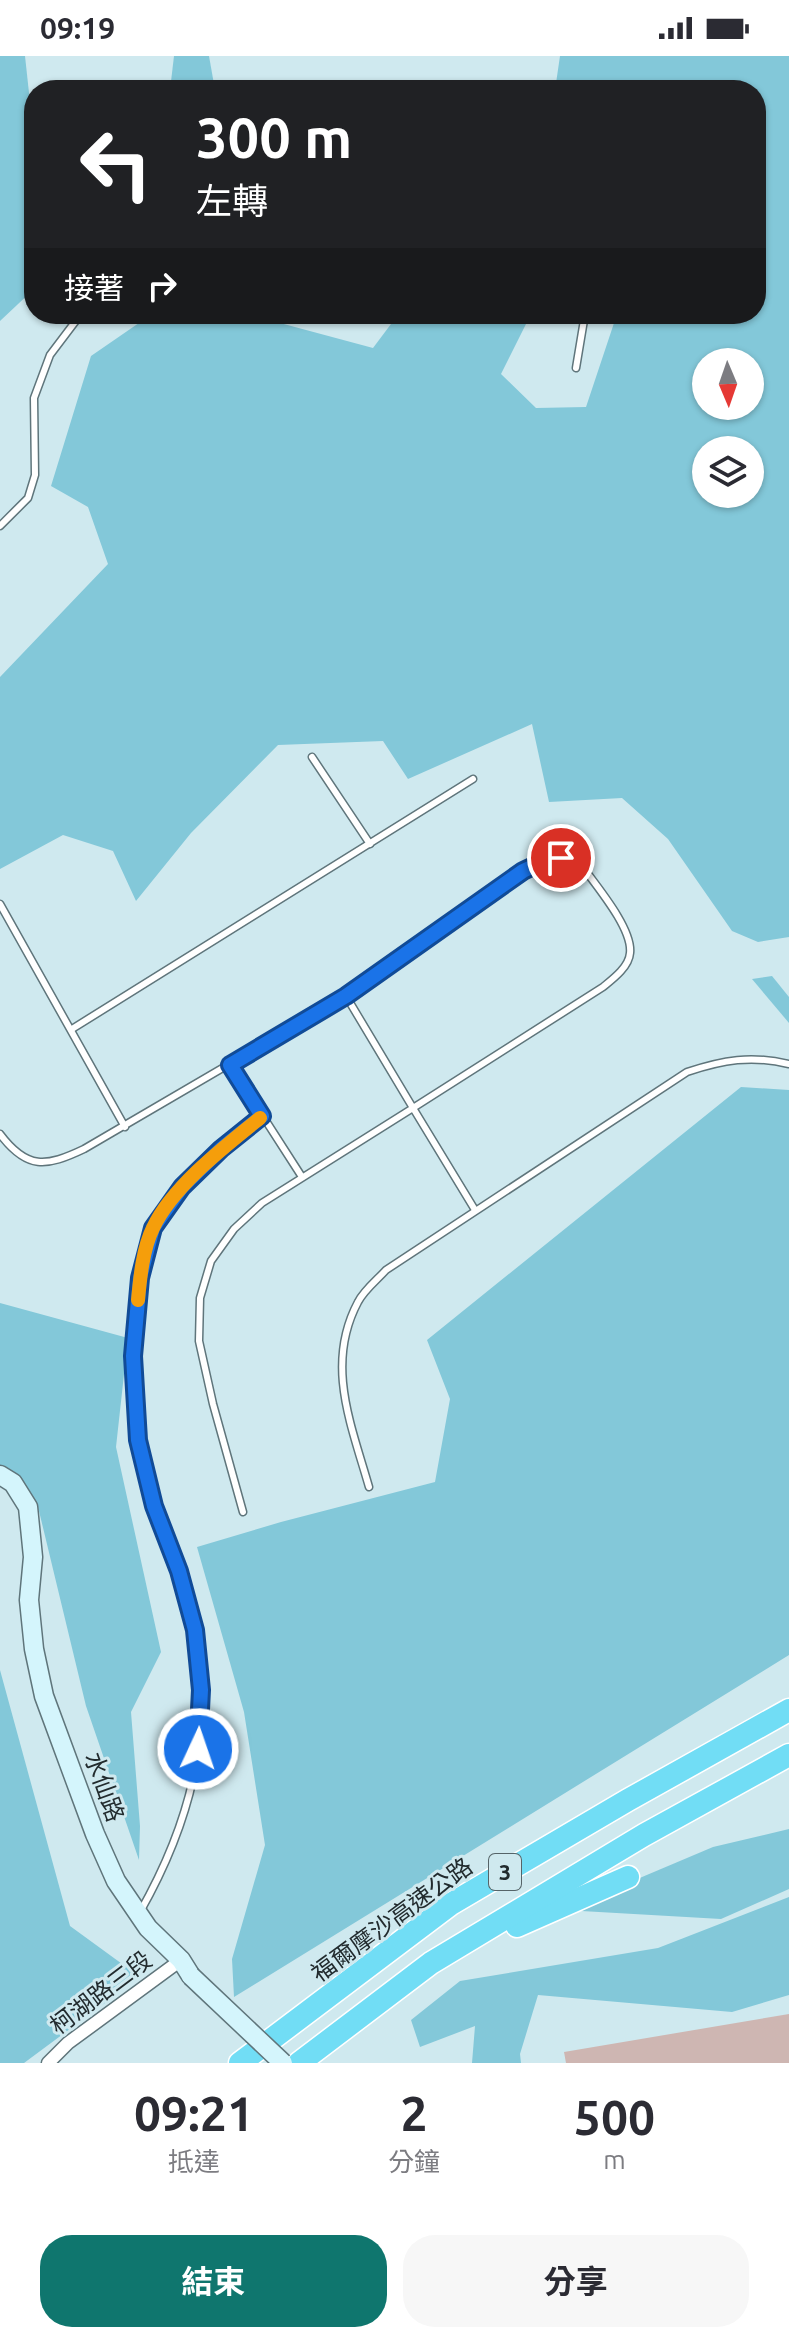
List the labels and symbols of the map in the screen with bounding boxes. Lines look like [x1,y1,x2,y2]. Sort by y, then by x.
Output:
north arrow [692,348,764,420]
pin [527,824,595,892]
position arrow [156,1707,240,1791]
street label: 水仙路 [79,1748,129,1825]
street label: 福爾摩沙高速公路 [306,1852,477,1987]
road number: 3 [489,1854,521,1890]
street label: 柯湖路三段 [45,1946,157,2039]

